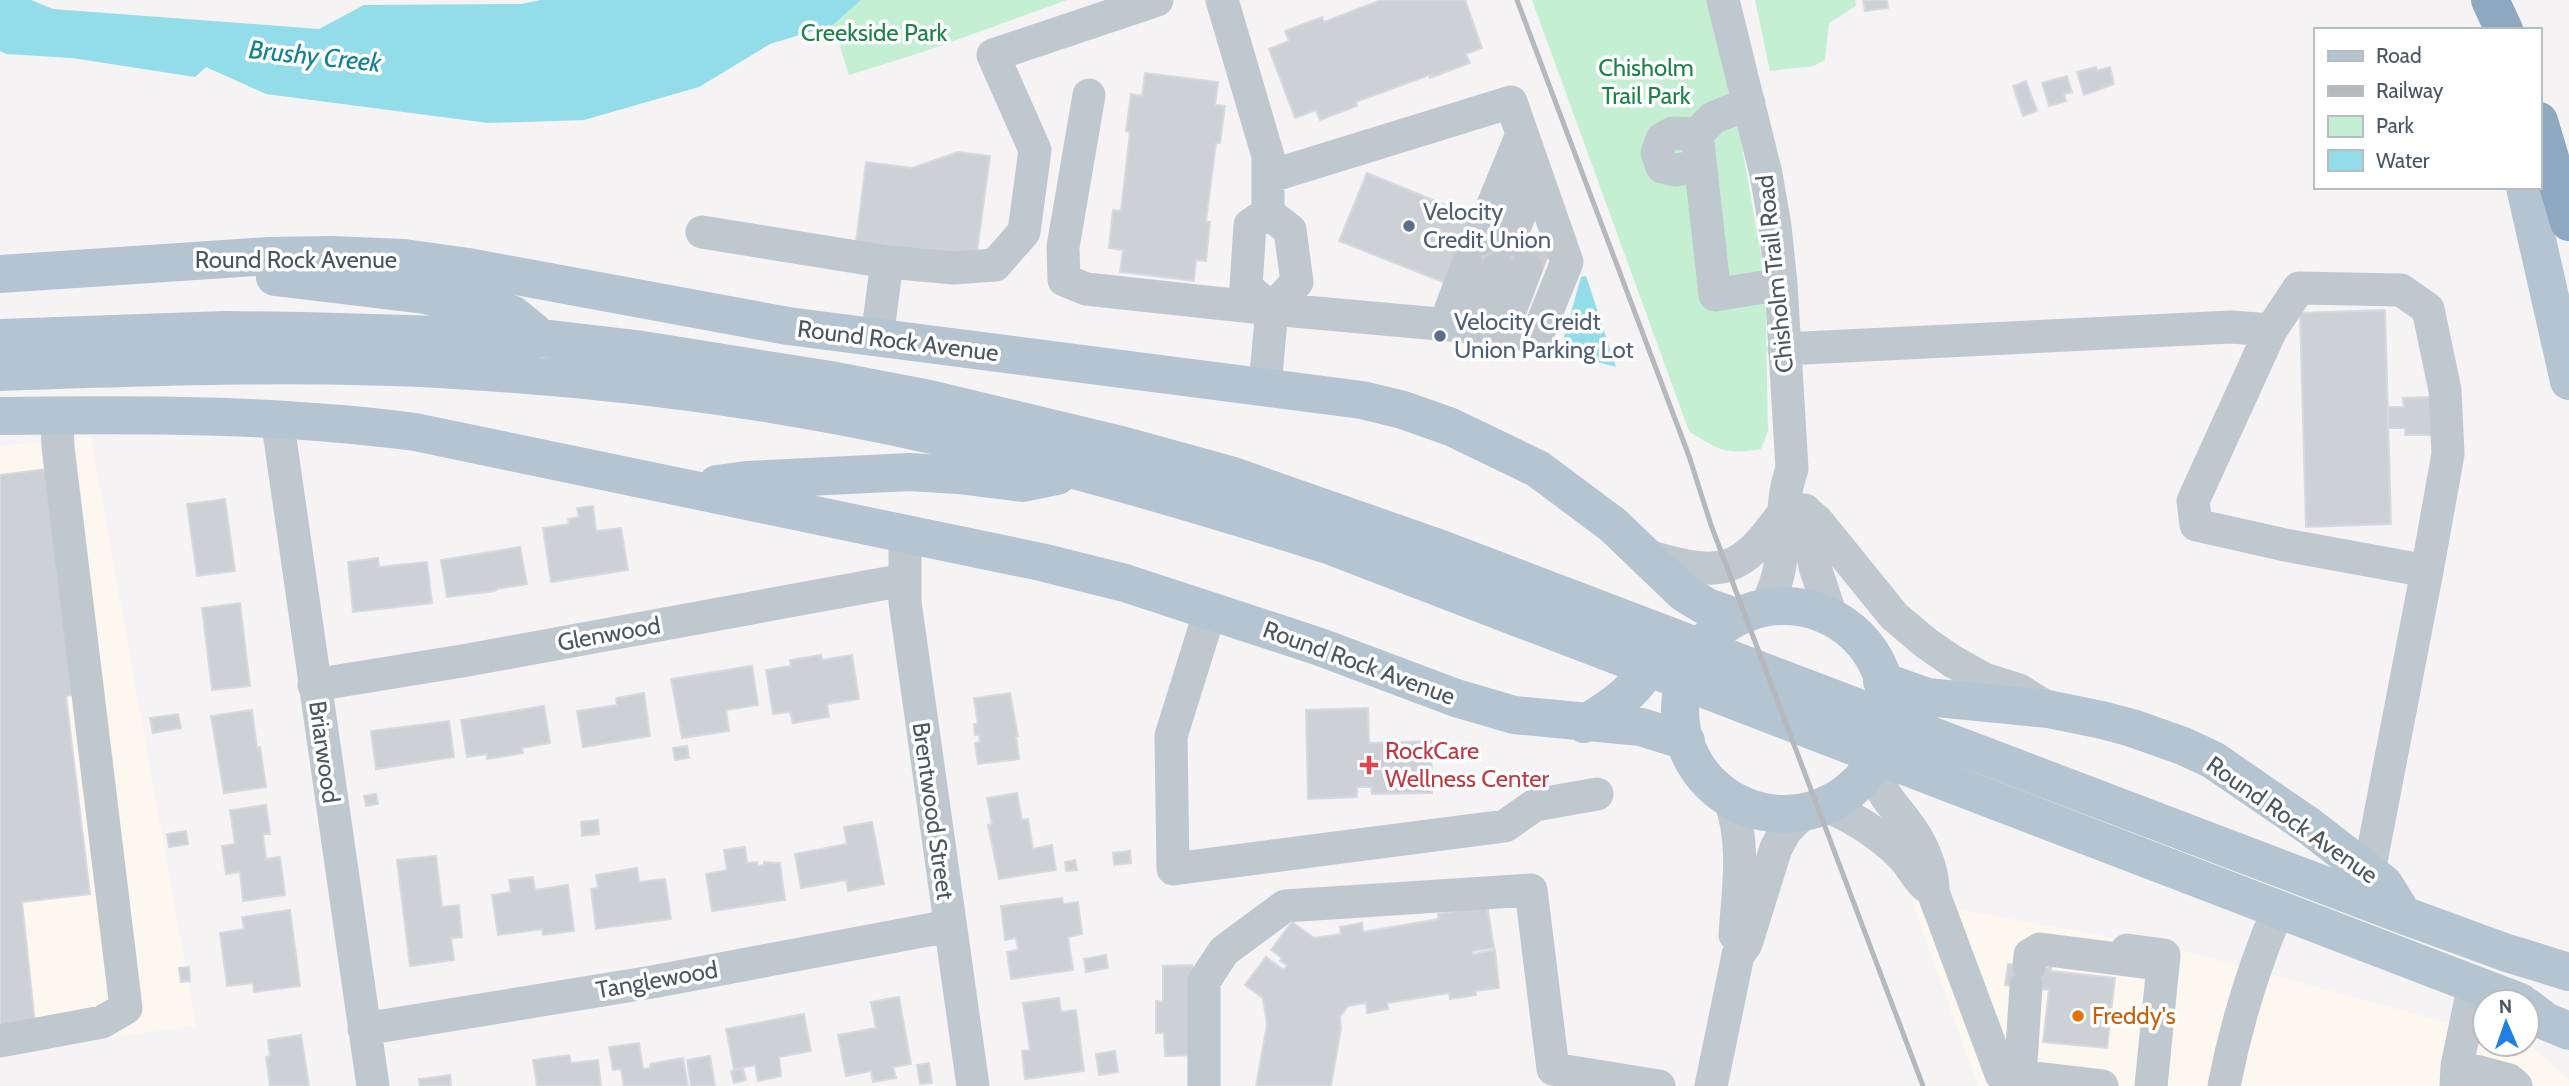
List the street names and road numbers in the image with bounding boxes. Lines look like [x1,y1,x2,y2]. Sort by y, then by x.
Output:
street label: Chisholm Trail Road [1750,174,1799,375]
street label: Round Rock Avenue [195,245,397,274]
street label: Round Rock Avenue [796,314,1000,367]
street label: Glenwood [555,610,663,657]
street label: Round Rock Avenue [1259,614,1459,711]
street label: Briarwood [303,699,346,805]
street label: Brentwood Street [907,720,960,902]
street label: Round Rock Avenue [2201,750,2383,889]
street label: Tanglewood [594,955,720,1004]

